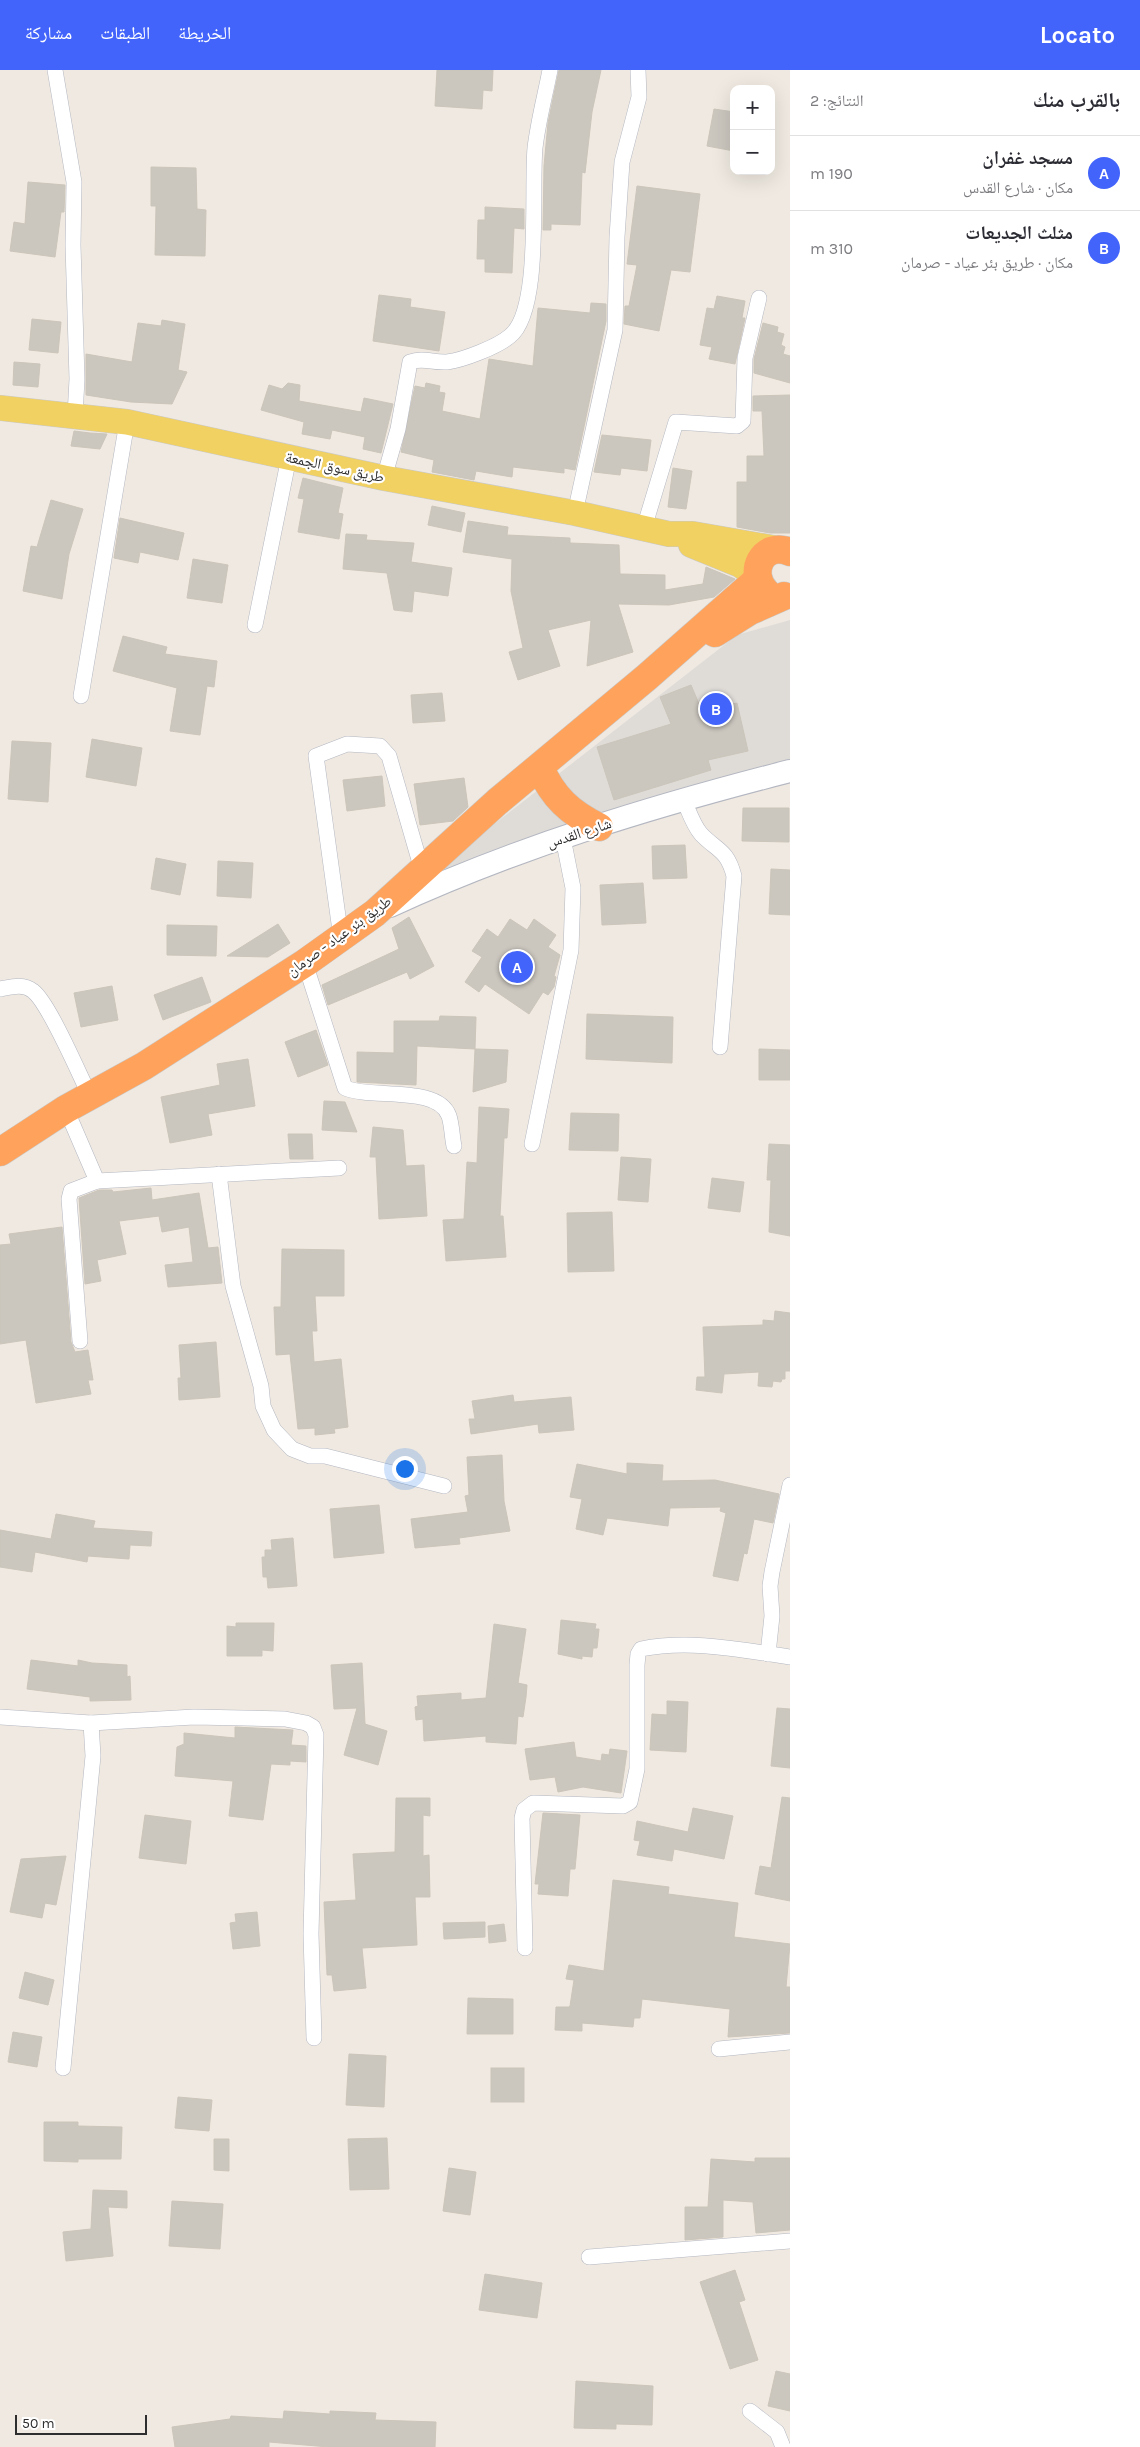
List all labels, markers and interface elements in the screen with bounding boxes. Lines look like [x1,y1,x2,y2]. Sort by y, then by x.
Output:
text: Locato [1040,21,1115,49]
text: مشاركة [25,22,72,44]
text: الطبقات [100,22,150,44]
text: الخريطة [178,22,231,44]
map controls [730,85,775,175]
button: + [730,85,775,130]
text: بالقرب منك [1033,88,1120,112]
text: النتائج: 2 [810,91,864,110]
button: − [730,130,775,175]
text: مسجد غفران [982,147,1073,169]
text: 190 m [810,164,853,183]
text: A [1099,164,1109,183]
text: مكان · شارع القدس [963,178,1073,197]
text: مثلث الجديعات [965,222,1073,244]
text: 310 m [810,239,853,258]
text: B [1099,239,1109,258]
text: مكان · طريق بئر عياد - صرمان [901,253,1073,272]
street label: طريق سوق الجمعة [284,448,386,487]
pin: B [700,690,732,728]
street label: شارع القدس [544,814,614,853]
street label: طريق بئر عياد - صرمان [283,892,396,981]
pin: A [501,948,533,986]
your location [392,1456,418,1482]
scale bar [15,2412,148,2435]
text: 50 m [22,2415,55,2432]

